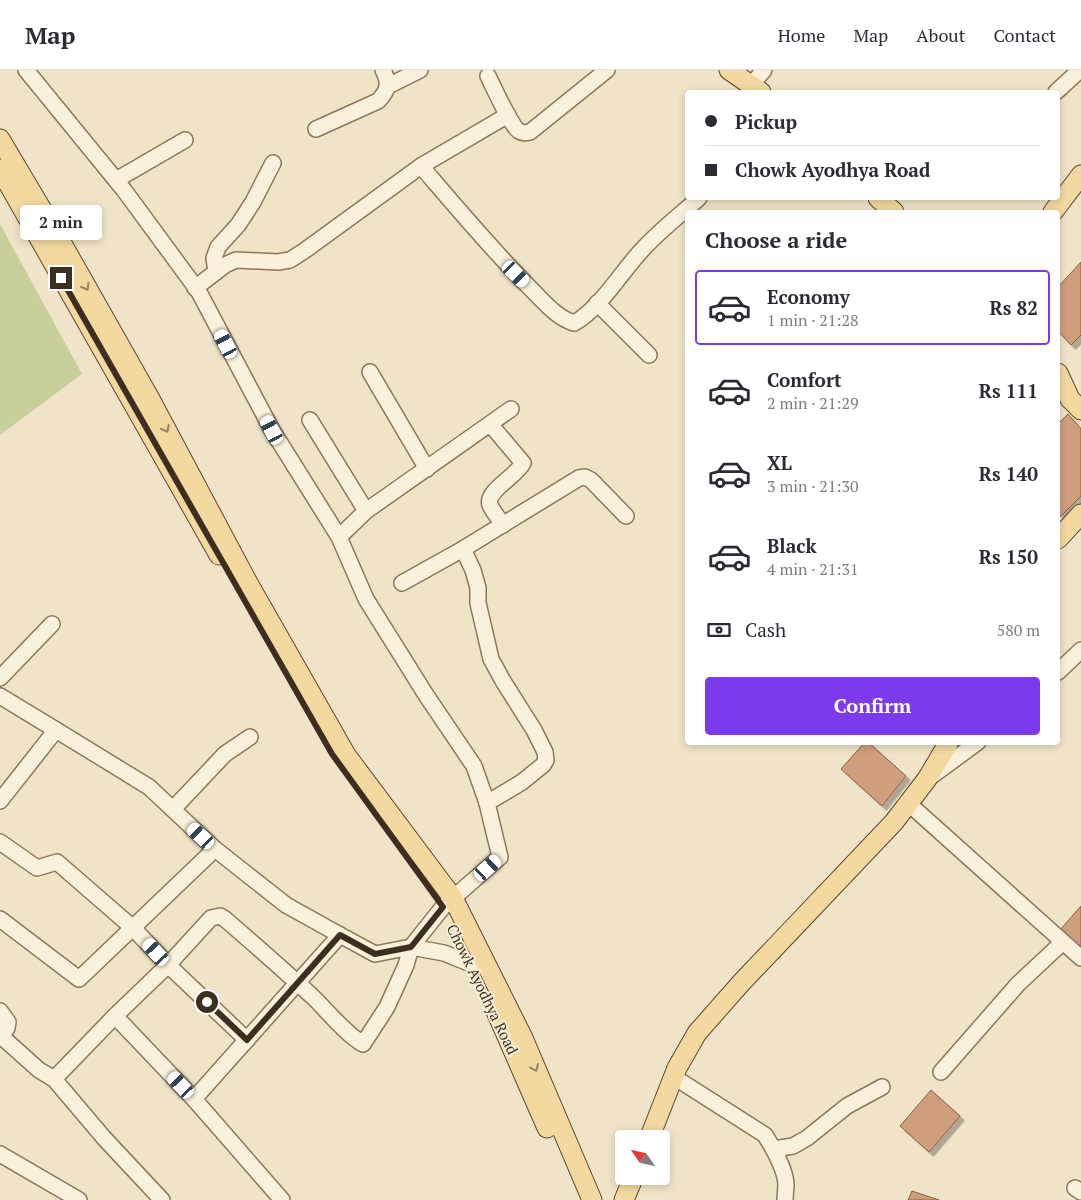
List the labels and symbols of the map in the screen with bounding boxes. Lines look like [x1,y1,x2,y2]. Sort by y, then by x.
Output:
callout: 2 min [20,206,102,240]
car [499,258,532,290]
route end [50,267,72,289]
one-way arrow [80,281,90,290]
car [212,327,239,361]
car [258,413,285,447]
one-way arrow [159,423,169,432]
car [184,820,217,852]
car [471,852,504,884]
street label: Chowk Ayodhya Road [443,920,523,1058]
car [140,936,171,968]
route start [196,991,218,1013]
one-way arrow [529,1063,540,1072]
car [165,1069,196,1101]
north arrow [615,1130,670,1185]

